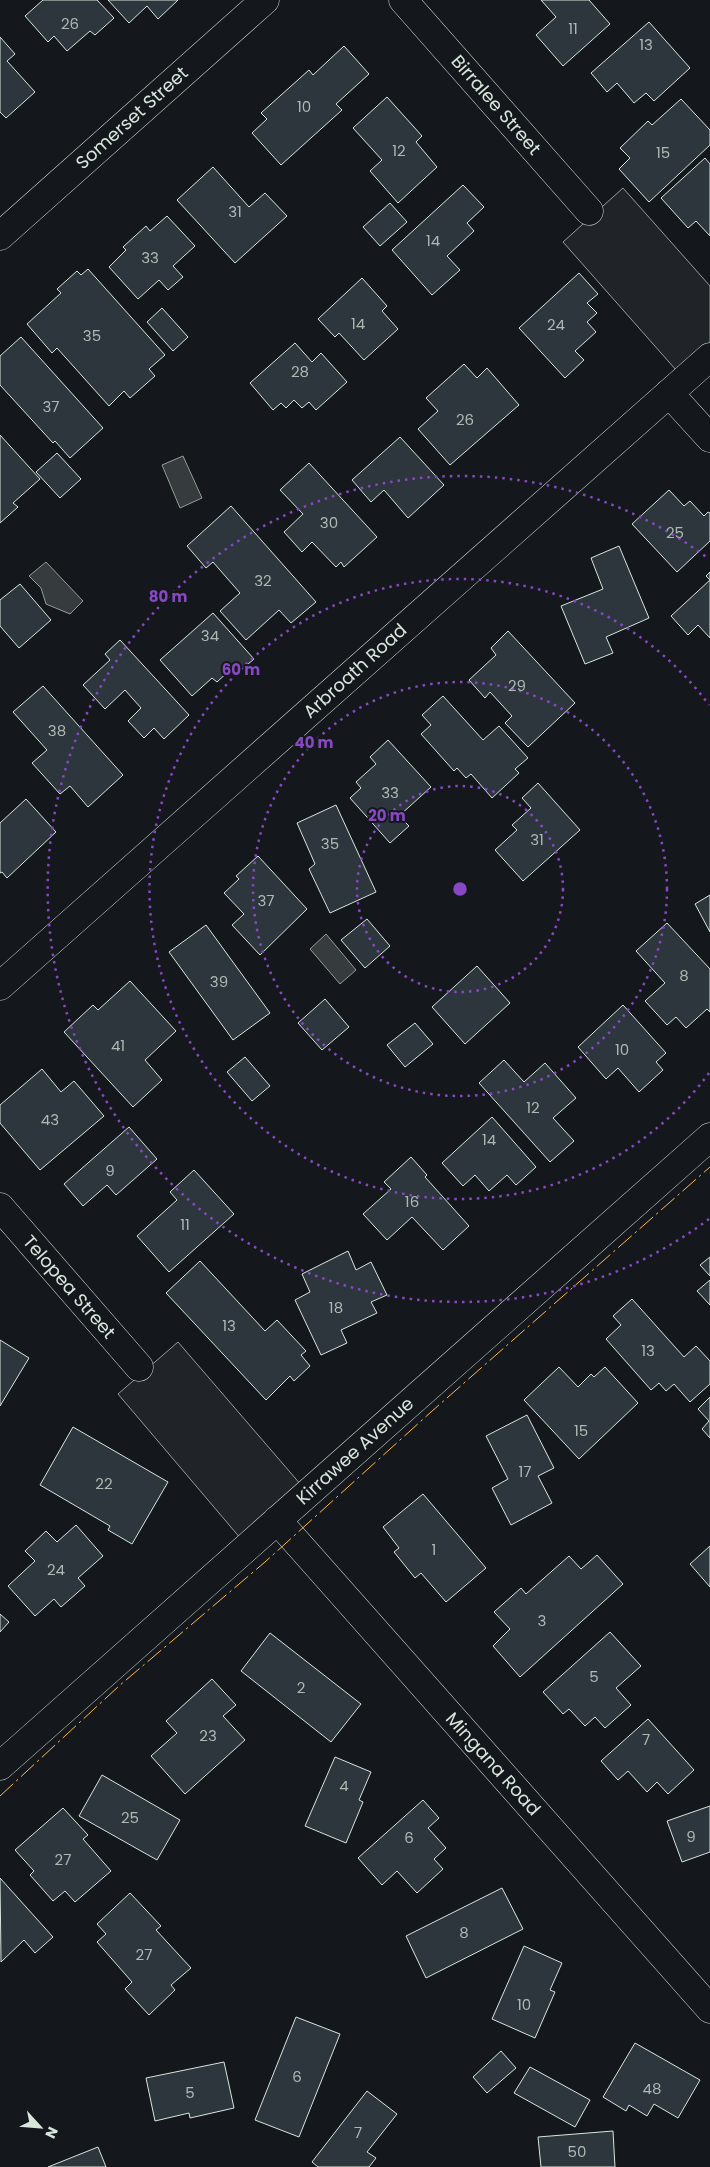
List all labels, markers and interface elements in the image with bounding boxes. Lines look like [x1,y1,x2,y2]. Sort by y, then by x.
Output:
house number: 26 [61,13,79,34]
house number: 11 [568,18,578,39]
house number: 13 [639,34,653,55]
street label: Birralee Street [446,49,547,160]
street label: Somerset Street [70,60,193,175]
house number: 10 [297,96,311,117]
house number: 12 [392,140,406,161]
house number: 15 [656,142,670,163]
house number: 31 [228,201,242,222]
house number: 14 [426,230,440,251]
house number: 33 [141,247,159,268]
house number: 14 [351,313,365,334]
house number: 24 [547,314,565,335]
house number: 35 [83,325,101,346]
house number: 28 [291,361,309,382]
house number: 37 [42,396,60,417]
house number: 26 [456,409,474,430]
house number: 30 [320,512,338,533]
house number: 25 [666,522,684,543]
house number: 32 [254,570,272,591]
text: 80 m [149,586,187,607]
street label: Arbroath Road [298,617,412,724]
house number: 34 [201,625,219,646]
text: 60 m [222,659,260,680]
house number: 29 [508,675,526,696]
house number: 38 [48,720,66,741]
text: 40 m [294,732,334,753]
house number: 33 [381,782,399,803]
text: 20 m [368,805,406,826]
house number: 31 [530,829,544,850]
house number: 35 [321,833,339,854]
centre of rings [451,880,469,898]
house number: 37 [257,890,275,911]
house number: 8 [679,965,689,986]
house number: 39 [210,971,228,992]
house number: 41 [111,1035,125,1056]
house number: 10 [615,1039,629,1060]
house number: 12 [526,1097,540,1118]
house number: 43 [41,1109,59,1130]
house number: 14 [482,1129,496,1150]
house number: 9 [105,1160,115,1181]
house number: 16 [405,1191,419,1212]
house number: 11 [180,1214,190,1235]
street label: Telopea Street [17,1229,121,1344]
house number: 18 [329,1297,343,1318]
house number: 13 [222,1315,236,1336]
house number: 13 [641,1340,655,1361]
street label: Kirrawee Avenue [290,1391,419,1510]
house number: 15 [574,1420,588,1441]
house number: 17 [519,1461,532,1482]
house number: 22 [95,1473,113,1494]
house number: 1 [432,1539,436,1560]
house number: 24 [47,1559,65,1580]
house number: 3 [538,1610,546,1631]
house number: 5 [589,1666,599,1687]
house number: 2 [297,1677,305,1698]
street label: Mingana Road [440,1707,547,1821]
house number: 23 [199,1725,217,1746]
house number: 7 [642,1729,650,1750]
house number: 4 [339,1775,349,1796]
house number: 25 [121,1807,139,1828]
house number: 9 [686,1826,696,1847]
house number: 6 [404,1827,414,1848]
house number: 27 [55,1849,71,1870]
house number: 8 [459,1922,469,1943]
house number: 27 [136,1944,152,1965]
house number: 10 [517,1994,531,2015]
house number: 6 [292,2066,302,2087]
house number: 48 [643,2078,661,2099]
house number: 5 [185,2082,195,2103]
north arrow [15,2102,65,2152]
house number: 7 [354,2122,362,2143]
text: N [40,2124,63,2142]
house number: 50 [568,2141,586,2162]

